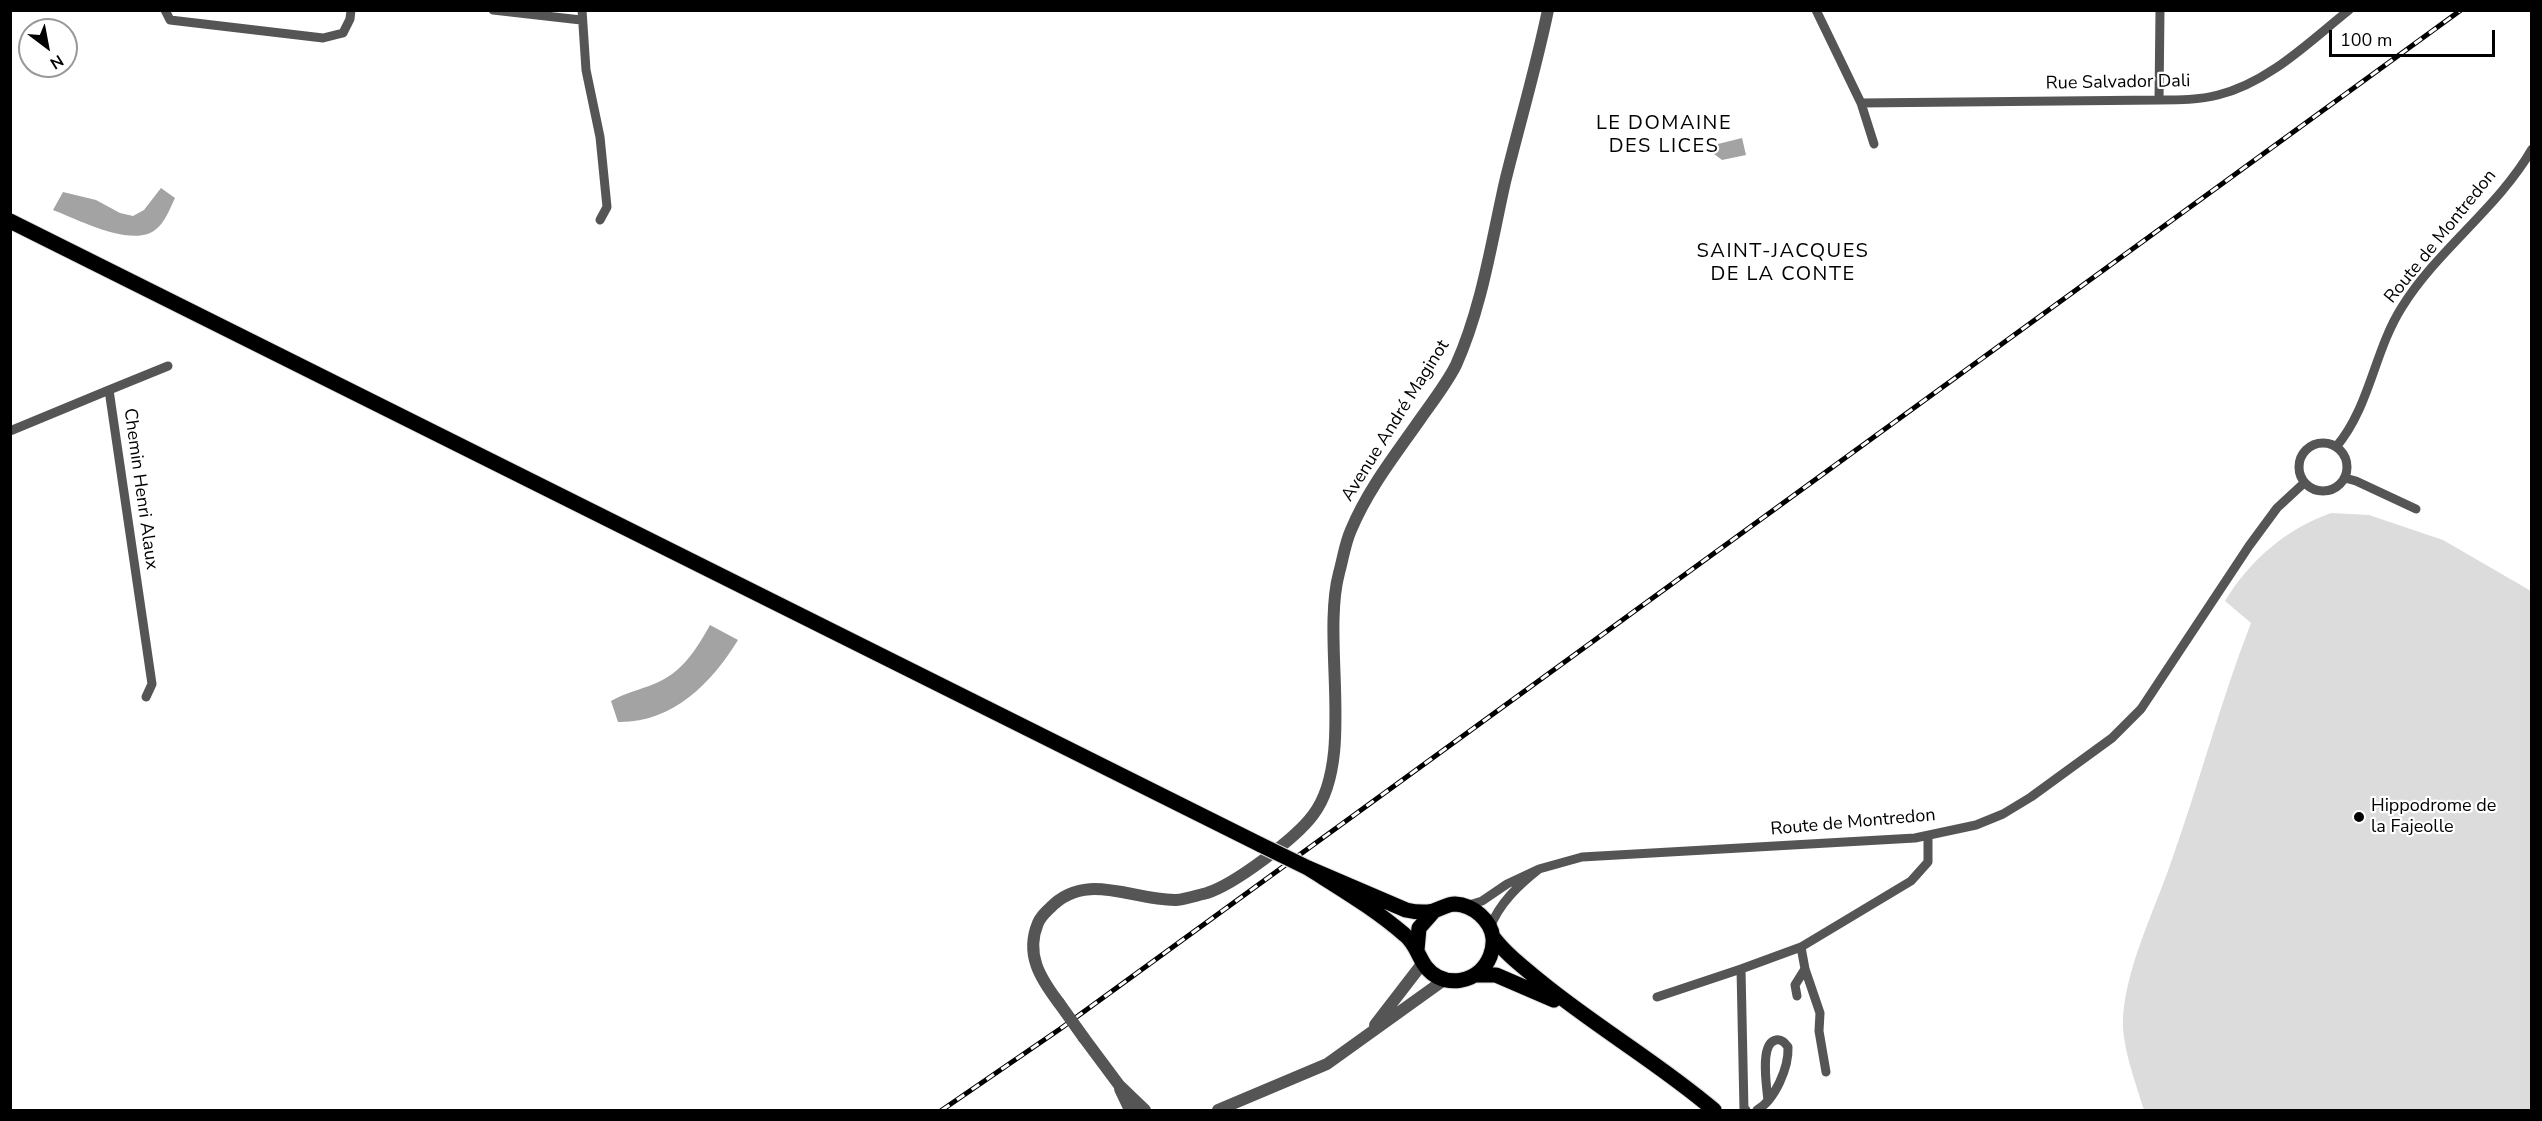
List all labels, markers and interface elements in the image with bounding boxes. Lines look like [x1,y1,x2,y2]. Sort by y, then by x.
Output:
north arrow [18,18,78,78]
scale bar [2332,18,2498,56]
text: 100 m [2340,28,2392,52]
text: N [46,49,67,74]
street label: Rue Salvador Dali [2045,71,2191,95]
district label: LE DOMAINE DES LICES [1596,112,1732,159]
street label: Route de Montredon [2380,166,2502,308]
district label: SAINT-JACQUES DE LA CONTE [1697,240,1869,287]
street label: Avenue André Maginot [1337,336,1455,506]
street label: Chemin Henri Alaux [118,407,162,571]
place label: Hippodrome de la Fajeolle [2371,796,2496,838]
street label: Route de Montredon [1770,805,1936,841]
marker: Hippodrome de la Fajeolle [2352,810,2366,824]

